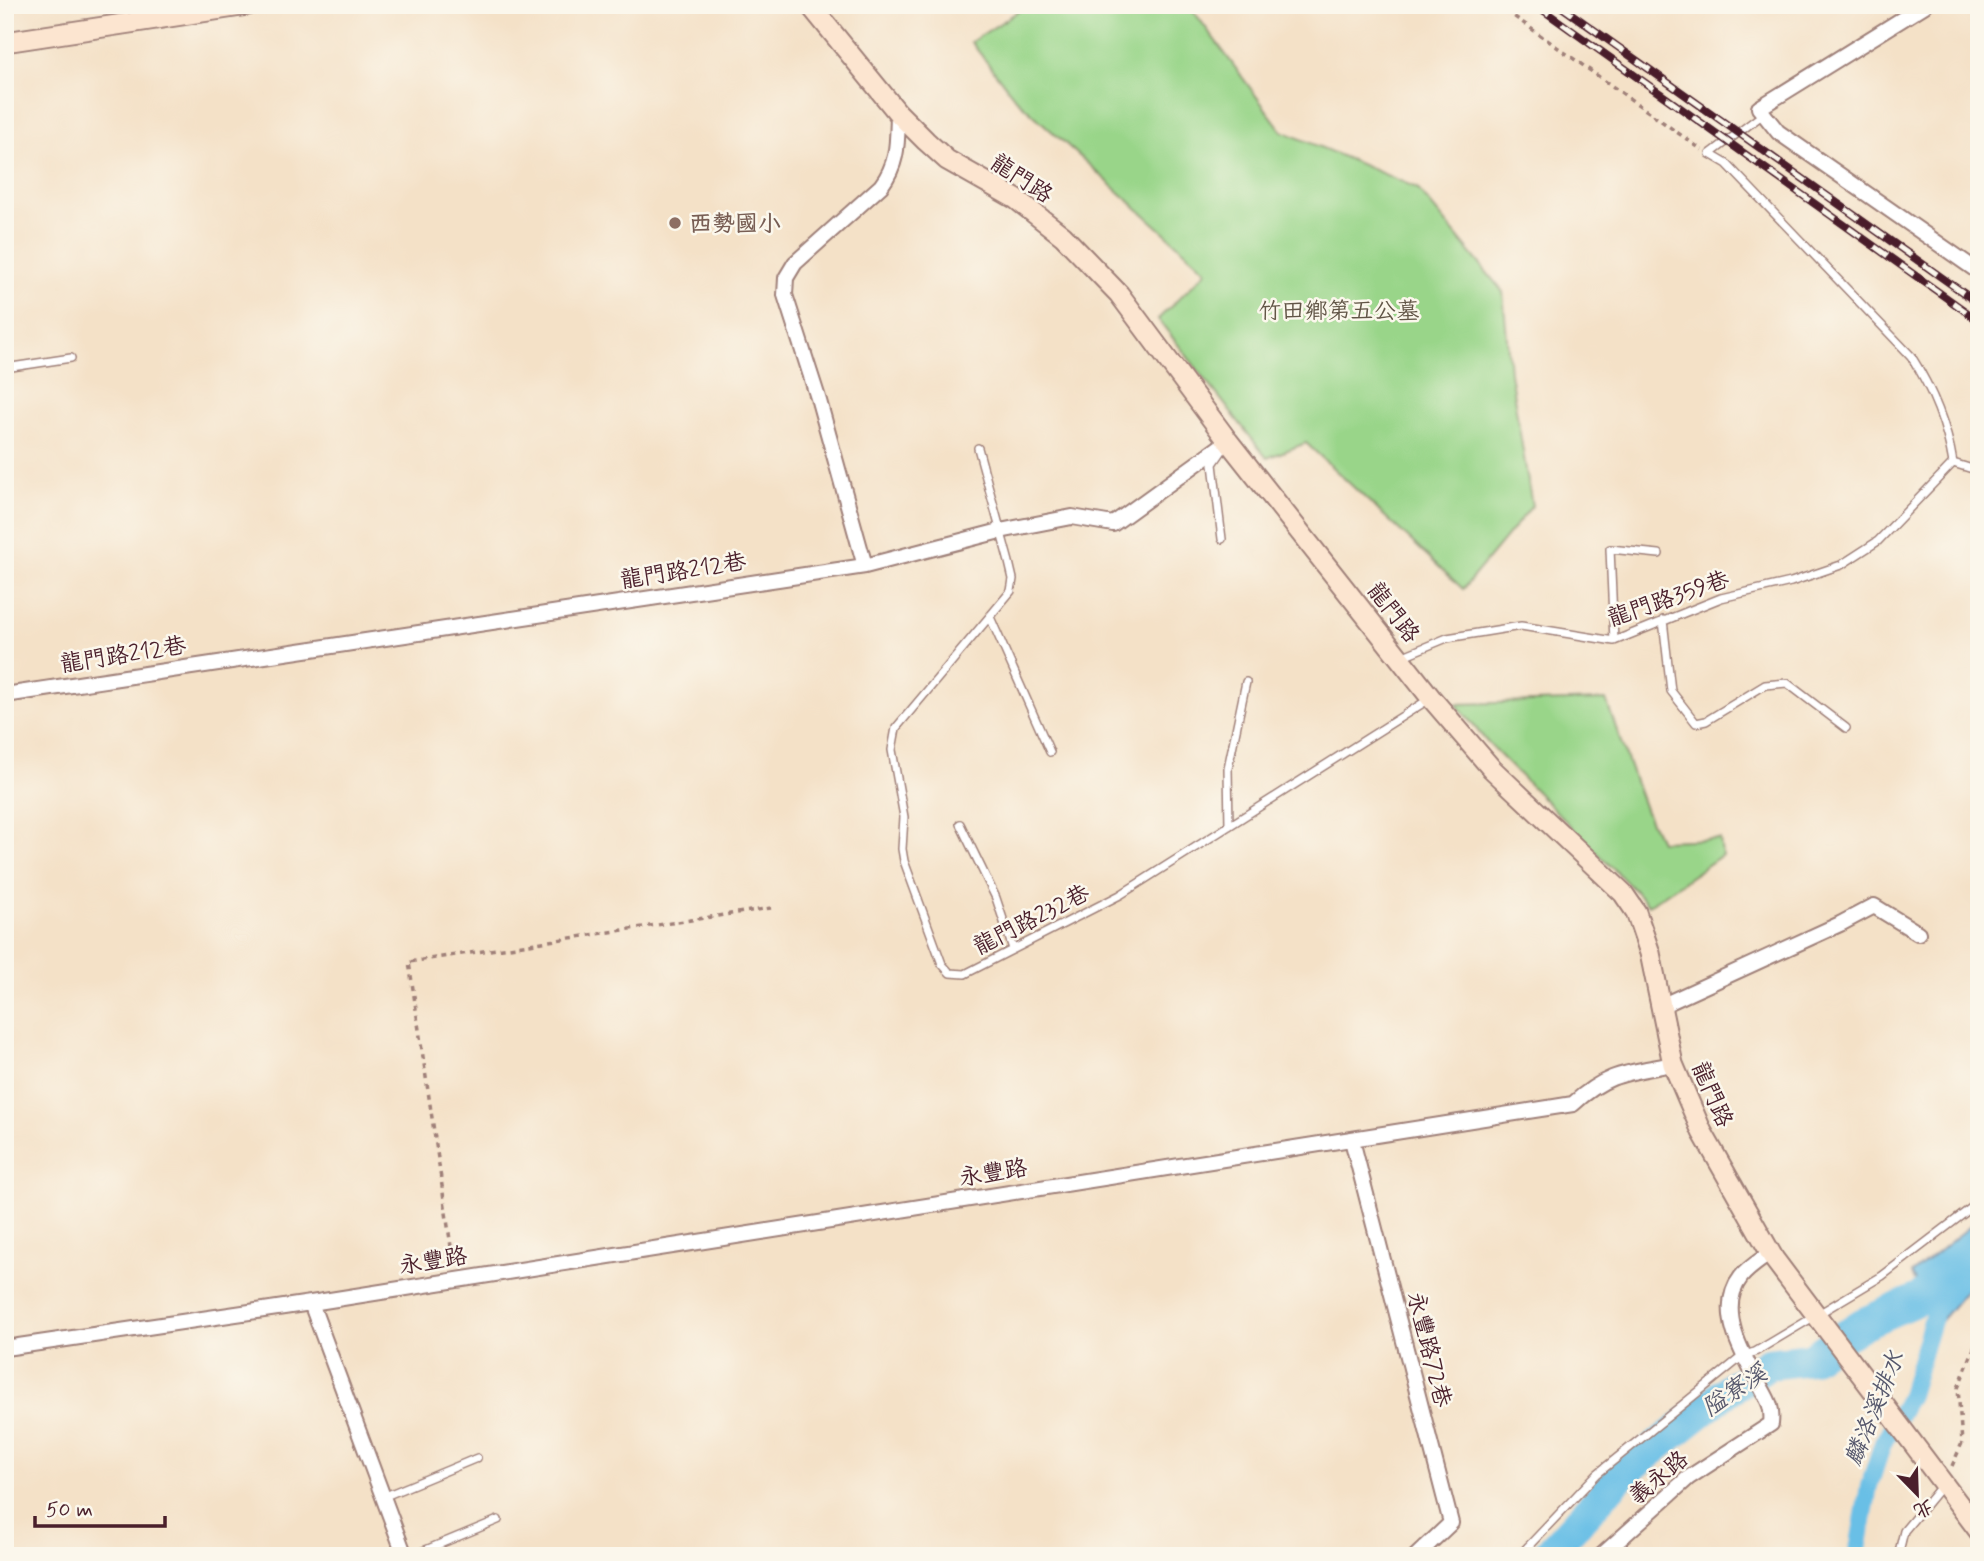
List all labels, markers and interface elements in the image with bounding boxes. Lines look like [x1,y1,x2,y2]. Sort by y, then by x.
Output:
street label: 龍門路 [984,148,1058,211]
place label: 西勢國小 [689,210,781,240]
marker: 西勢國小 [667,215,683,231]
park label: 竹田鄉第五公墓 [1259,297,1420,327]
street label: 龍門路212巷 [618,547,749,597]
street label: 龍門路359巷 [1604,565,1734,635]
street label: 龍門路 [1359,577,1425,650]
street label: 龍門路212巷 [58,631,189,681]
street label: 龍門路232巷 [969,878,1096,963]
street label: 龍門路 [1683,1057,1739,1132]
street label: 永豐路 [957,1154,1030,1194]
street label: 永豐路 [397,1242,470,1282]
street label: 永豐路72巷 [1399,1289,1457,1411]
water label: 麟洛溪排水 [1839,1346,1913,1470]
water label: 隘寮溪 [1696,1357,1775,1424]
street label: 義永路 [1623,1445,1695,1512]
north arrow [1882,1460,1952,1530]
scale bar [35,1484,164,1528]
text: 北 [1909,1493,1937,1523]
text: 50 m [46,1496,93,1524]

